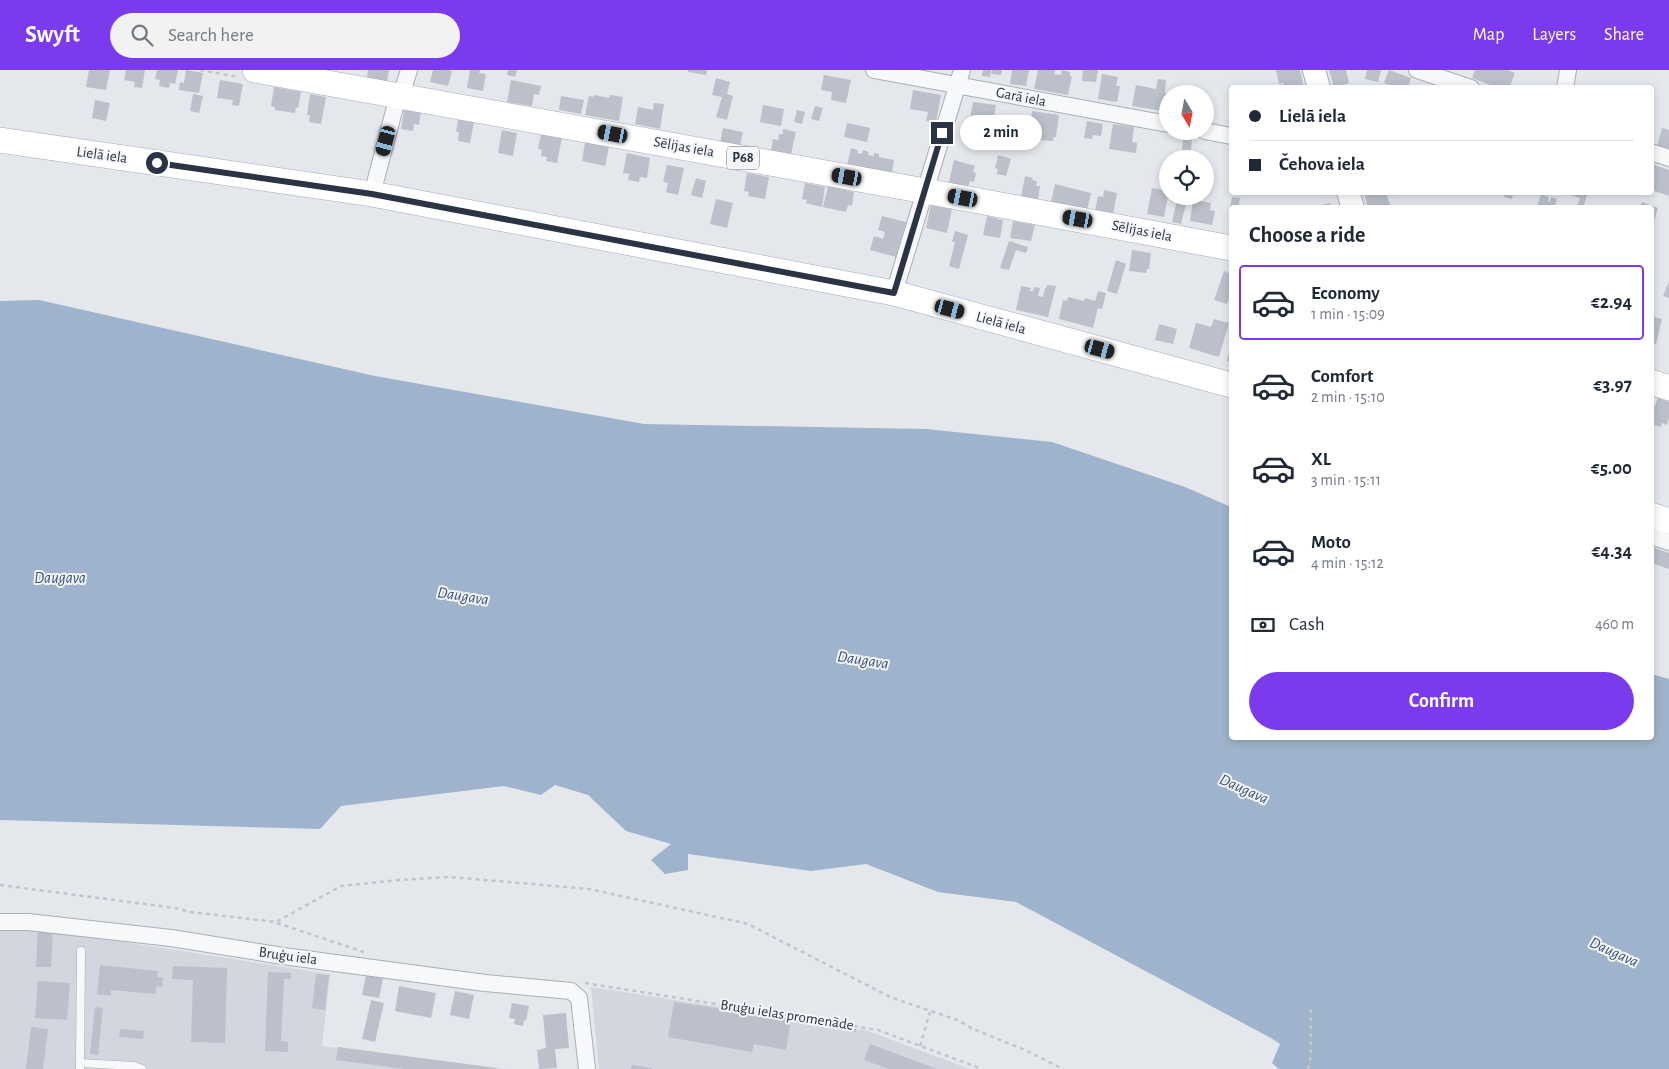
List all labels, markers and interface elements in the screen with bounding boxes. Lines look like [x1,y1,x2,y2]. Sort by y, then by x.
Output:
search box [110,13,460,58]
icon: search [128,21,156,49]
text: Swyft [25,23,80,47]
text: Search here [168,26,254,45]
text: Map [1473,26,1504,44]
text: Layers [1532,26,1576,44]
text: Share [1604,26,1644,44]
street label: Garā iela [995,85,1047,109]
north arrow [1159,85,1214,140]
map controls [1159,85,1214,205]
text: Lielā iela [1279,107,1346,126]
callout: 2 min [960,116,1042,150]
route end [931,122,953,144]
car [596,124,629,144]
text: 2 min [983,124,1019,140]
car [374,125,397,157]
street label: Sēlijas iela [653,134,715,160]
street label: Lielā iela [76,144,128,166]
road number: P68 [727,146,759,170]
button: locate [1159,150,1214,205]
route start [146,152,168,174]
text: Čehova iela [1279,155,1365,174]
car [830,167,863,187]
car [946,188,979,208]
car [1061,209,1094,229]
street label: Sēlijas iela [1111,218,1174,244]
text: Choose a ride [1249,224,1365,246]
icon: car [1251,280,1296,325]
text: Economy [1311,284,1380,303]
text: €2.94 [1591,293,1632,312]
car [933,298,966,320]
text: 1 min · 15:09 [1311,306,1385,322]
street label: Lielā iela [974,309,1028,337]
car [1083,338,1116,360]
icon: car [1251,363,1296,408]
text: Comfort [1311,367,1373,386]
text: €3.97 [1593,376,1632,395]
text: 2 min · 15:10 [1311,389,1385,405]
icon: car [1251,446,1296,491]
text: XL [1311,450,1331,469]
text: €5.00 [1591,459,1632,478]
text: 3 min · 15:11 [1311,472,1381,488]
icon: car [1251,529,1296,574]
text: Moto [1311,533,1351,552]
text: €4.34 [1591,542,1632,561]
text: 4 min · 15:12 [1311,555,1384,571]
water label: Daugava [34,570,86,586]
water label: Daugava [436,584,490,608]
icon: cash [1249,611,1277,639]
text: Cash [1289,615,1325,634]
text: 460 m [1595,616,1634,632]
water label: Daugava [836,648,890,672]
button: Confirm [1249,672,1634,730]
water label: Daugava [1217,771,1271,807]
water label: Daugava [1587,934,1641,970]
street label: Bruģu iela [258,944,318,968]
street label: Bruģu ielas promenāde [719,997,855,1033]

